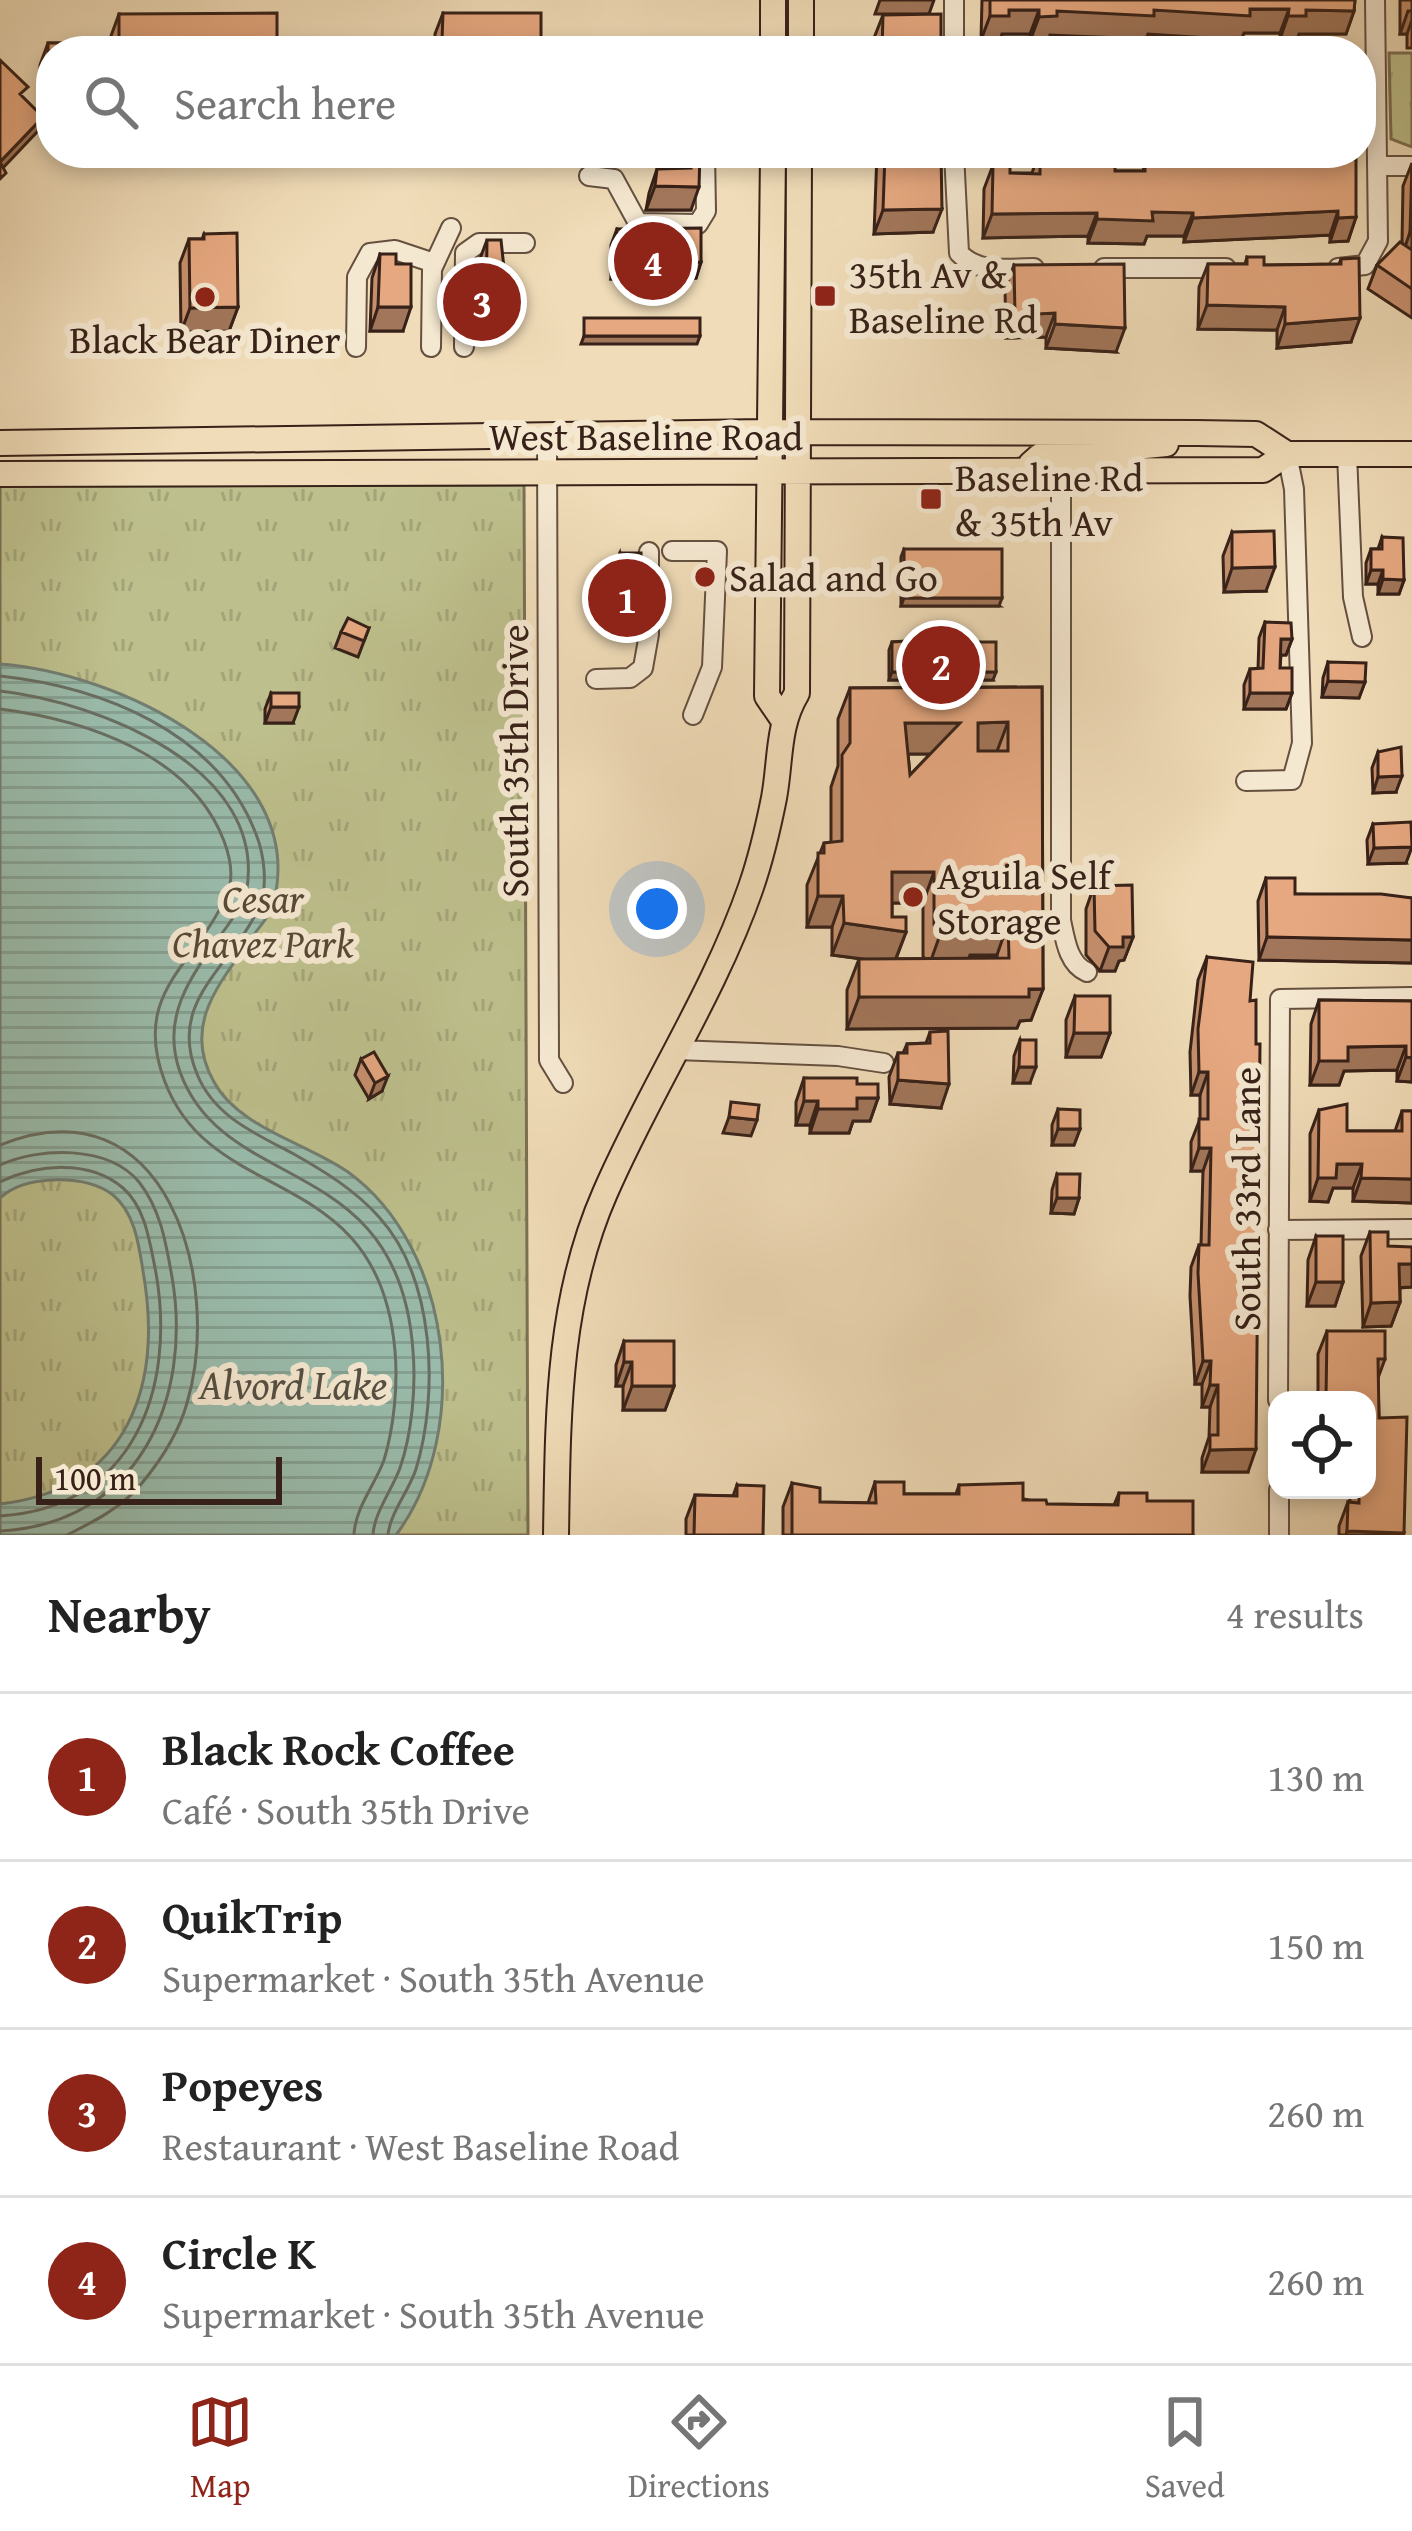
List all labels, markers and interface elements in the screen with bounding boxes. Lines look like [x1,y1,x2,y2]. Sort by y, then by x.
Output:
search box [36,36,1376,168]
icon: search [78,69,144,135]
text: Search here [174,70,396,135]
pin: 4 [614,216,692,306]
place label: 35th Av & Baseline Rd [849,245,1037,347]
pin: 3 [443,257,521,347]
marker: 35th Av & Baseline Rd [812,283,838,309]
marker: Black Bear Diner [192,284,218,310]
place label: Black Bear Diner [69,310,341,367]
street label: West Baseline Road [489,407,803,464]
place label: Baseline Rd & 35th Av [955,448,1143,550]
marker: Baseline Rd & 35th Av [918,486,944,512]
place label: Salad and Go [729,548,938,605]
pin: 1 [588,553,666,643]
marker: Salad and Go [692,564,718,590]
pin: 2 [902,620,980,710]
street label: South 35th Drive [485,624,542,898]
place label: Aguila Self Storage [937,846,1115,948]
park label: Cesar Chavez Park [172,869,354,971]
your location [627,879,687,939]
marker: Aguila Self Storage [900,884,926,910]
street label: South 33rd Lane [1217,1067,1274,1331]
water label: Alvord Lake [197,1353,388,1414]
map controls [1268,1391,1376,1499]
button: locate [1268,1391,1376,1499]
scale bar [36,1451,282,1504]
text: 100 m [54,1454,136,1502]
text: Nearby [48,1576,211,1651]
text: 4 results [1226,1585,1364,1642]
text: Black Rock Coffee [162,1716,515,1781]
text: 1 [77,1748,97,1805]
text: 130 m [1267,1748,1364,1805]
text: Café · South 35th Drive [162,1781,530,1838]
text: QuikTrip [162,1884,342,1949]
text: 2 [77,1916,97,1973]
text: 150 m [1267,1916,1364,1973]
text: Supermarket · South 35th Avenue [162,1949,705,2006]
text: Popeyes [162,2052,323,2117]
text: 3 [77,2084,97,2141]
text: 260 m [1267,2084,1364,2141]
text: Restaurant · West Baseline Road [162,2117,679,2174]
text: Circle K [162,2220,316,2285]
text: 4 [77,2252,97,2309]
text: 260 m [1267,2252,1364,2309]
text: Supermarket · South 35th Avenue [162,2285,705,2342]
tab: Map [187,2389,253,2509]
tab: Directions [628,2389,770,2509]
tab: Saved [1145,2389,1225,2509]

